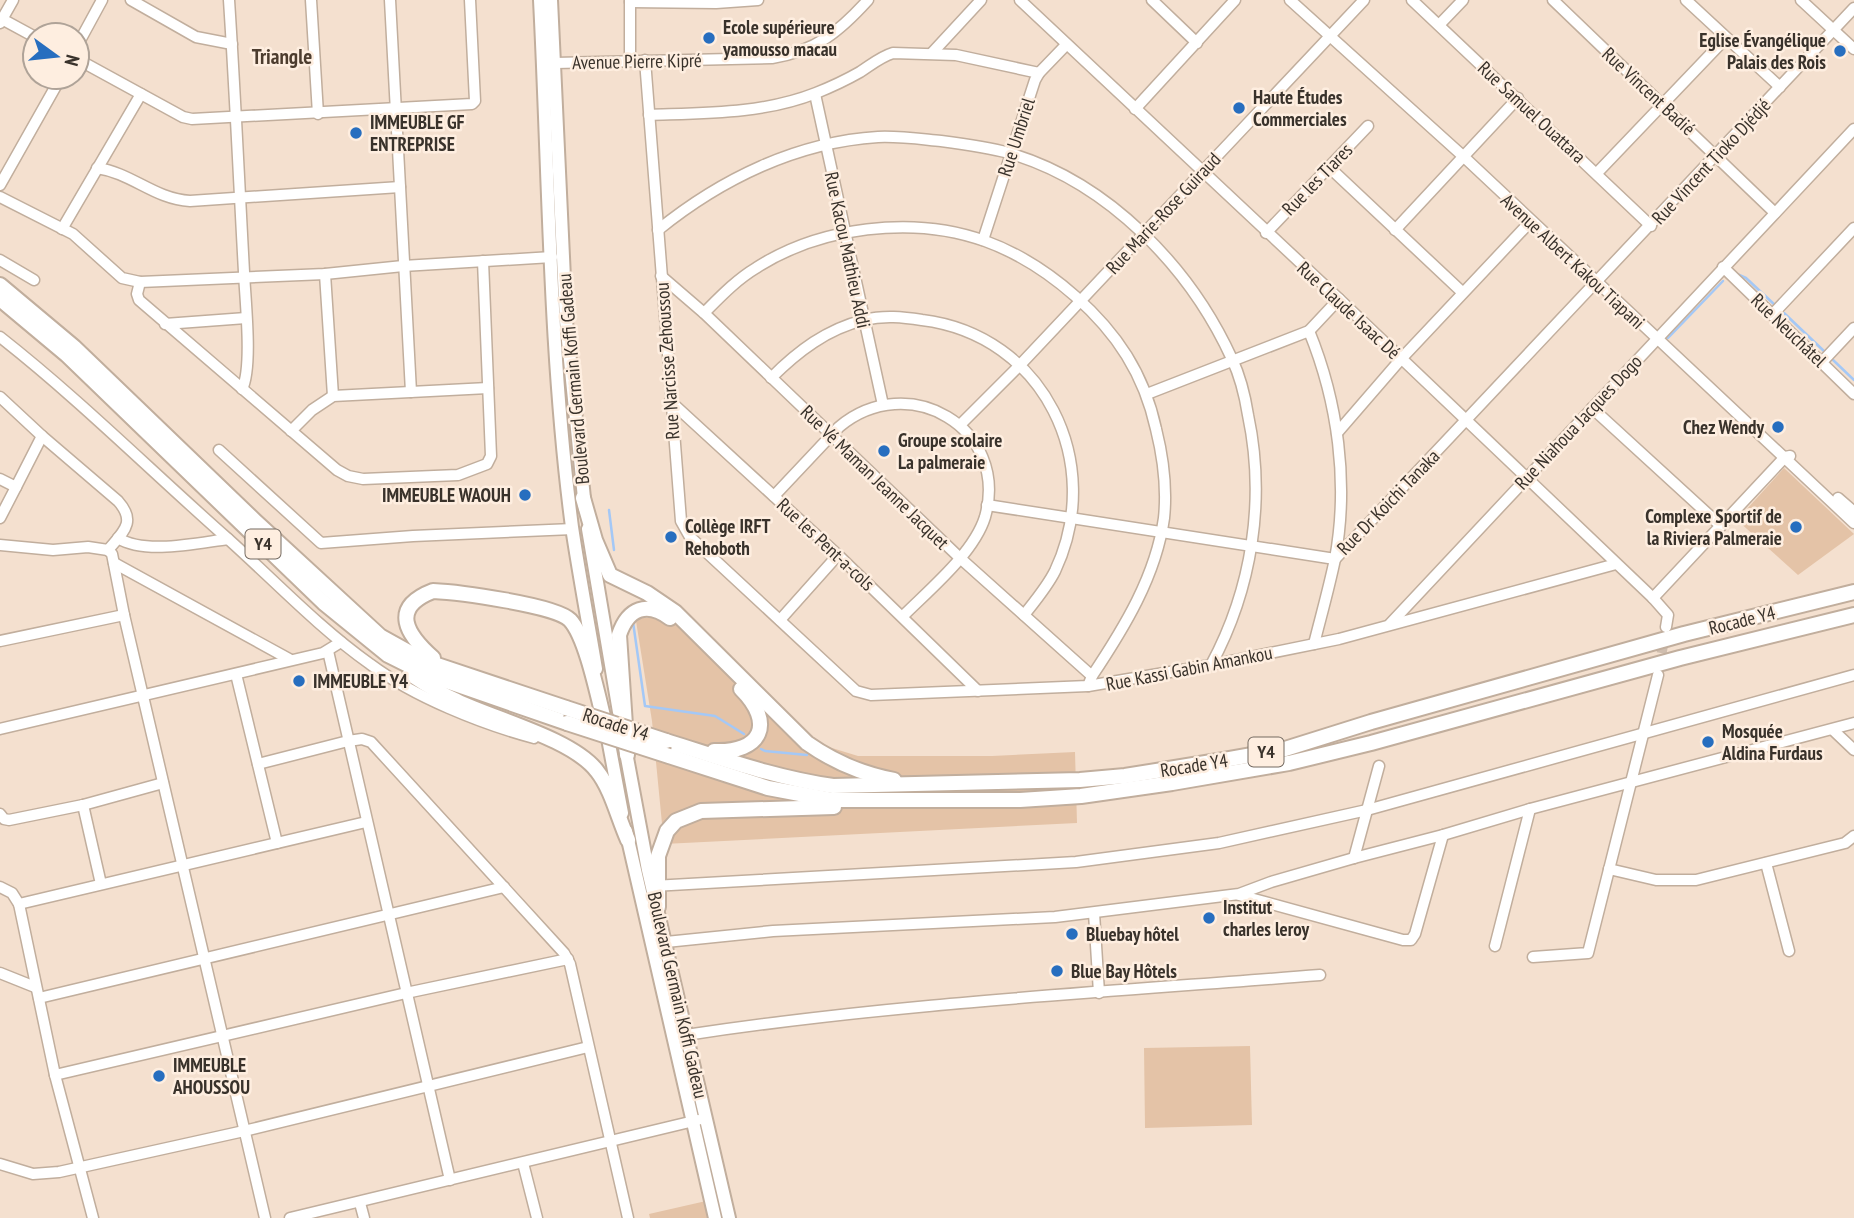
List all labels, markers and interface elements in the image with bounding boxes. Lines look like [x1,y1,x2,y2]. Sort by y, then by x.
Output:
place label: Ecole supérieure yamousso macau [722,15,837,61]
north arrow [21,21,91,91]
place label: Eglise Évangélique Palais des Rois [1699,28,1826,74]
marker: Ecole supérieure yamousso macau [701,30,717,46]
street label: Rue Vincent Badié [1597,42,1701,140]
district label: Triangle [252,43,312,70]
marker: Eglise Évangélique Palais des Rois [1832,43,1848,59]
street label: Avenue Pierre Kipré [572,48,702,74]
text: N [60,52,85,68]
street label: Rue Samuel Ouattara [1473,56,1591,168]
place label: Haute Études Commerciales [1253,85,1347,131]
street label: Rue Vincent Tioko Djédjé [1646,93,1776,229]
street label: Rue Umbriel [992,94,1040,179]
marker: Haute Études Commerciales [1231,100,1247,116]
place label: IMMEUBLE GF ENTREPRISE [370,110,464,156]
marker: IMMEUBLE GF ENTREPRISE [348,125,364,141]
street label: Rue les Tiares [1277,138,1357,220]
street label: Rue Marie-Rose Guiraud [1101,147,1225,279]
street label: Rue Kacou Mathieu Addi [820,170,876,330]
street label: Avenue Albert Kakou Tiapani [1496,188,1650,334]
street label: Rue Claude Isaac Dé [1292,256,1406,364]
street label: Boulevard Germain Koffi Gadeau [552,273,594,485]
street label: Rue Narcisse Zehoussou [650,282,684,440]
street label: Rue Neuchâtel [1746,288,1832,372]
street label: Rue Niahoua Jacques Dogo [1509,350,1647,494]
street label: Rue Vé Maman Jeanne Jacquet [796,400,955,555]
place label: Chez Wendy [1683,415,1764,439]
marker: Chez Wendy [1770,419,1786,435]
place label: Groupe scolaire La palmeraie [898,428,1003,474]
marker: Groupe scolaire La palmeraie [876,443,892,459]
street label: Rue Dr Koichi Tanaka [1332,444,1444,560]
place label: IMMEUBLE WAOUH [382,483,511,507]
marker: IMMEUBLE WAOUH [517,487,533,503]
street label: Rue les Pent-a-cols [772,493,880,595]
place label: Complexe Sportif de la Riviera Palmeraie [1645,504,1782,550]
place label: Collège IRFT Rehoboth [685,514,770,560]
marker: Complexe Sportif de la Riviera Palmeraie [1788,519,1804,535]
marker: Collège IRFT Rehoboth [663,529,679,545]
road number: Y4 [246,530,280,558]
street label: Rocade Y4 [1706,600,1778,640]
street label: Rue Kassi Gabin Amankou [1104,640,1274,696]
place label: IMMEUBLE Y4 [313,669,408,693]
marker: IMMEUBLE Y4 [291,673,307,689]
street label: Rocade Y4 [580,702,652,746]
place label: Mosquée Aldina Furdaus [1721,719,1823,765]
marker: Mosquée Aldina Furdaus [1700,734,1716,750]
road number: Y4 [1248,738,1284,766]
street label: Rocade Y4 [1159,748,1230,782]
street label: Boulevard Germain Koffi Gadeau [643,889,713,1101]
place label: Institut charles leroy [1223,895,1309,941]
marker: Institut charles leroy [1201,910,1217,926]
place label: Bluebay hôtel [1086,922,1179,946]
marker: Bluebay hôtel [1064,926,1080,942]
place label: Blue Bay Hôtels [1071,959,1177,983]
marker: Blue Bay Hôtels [1049,963,1065,979]
place label: IMMEUBLE AHOUSSOU [172,1053,250,1099]
marker: IMMEUBLE AHOUSSOU [151,1068,167,1084]

